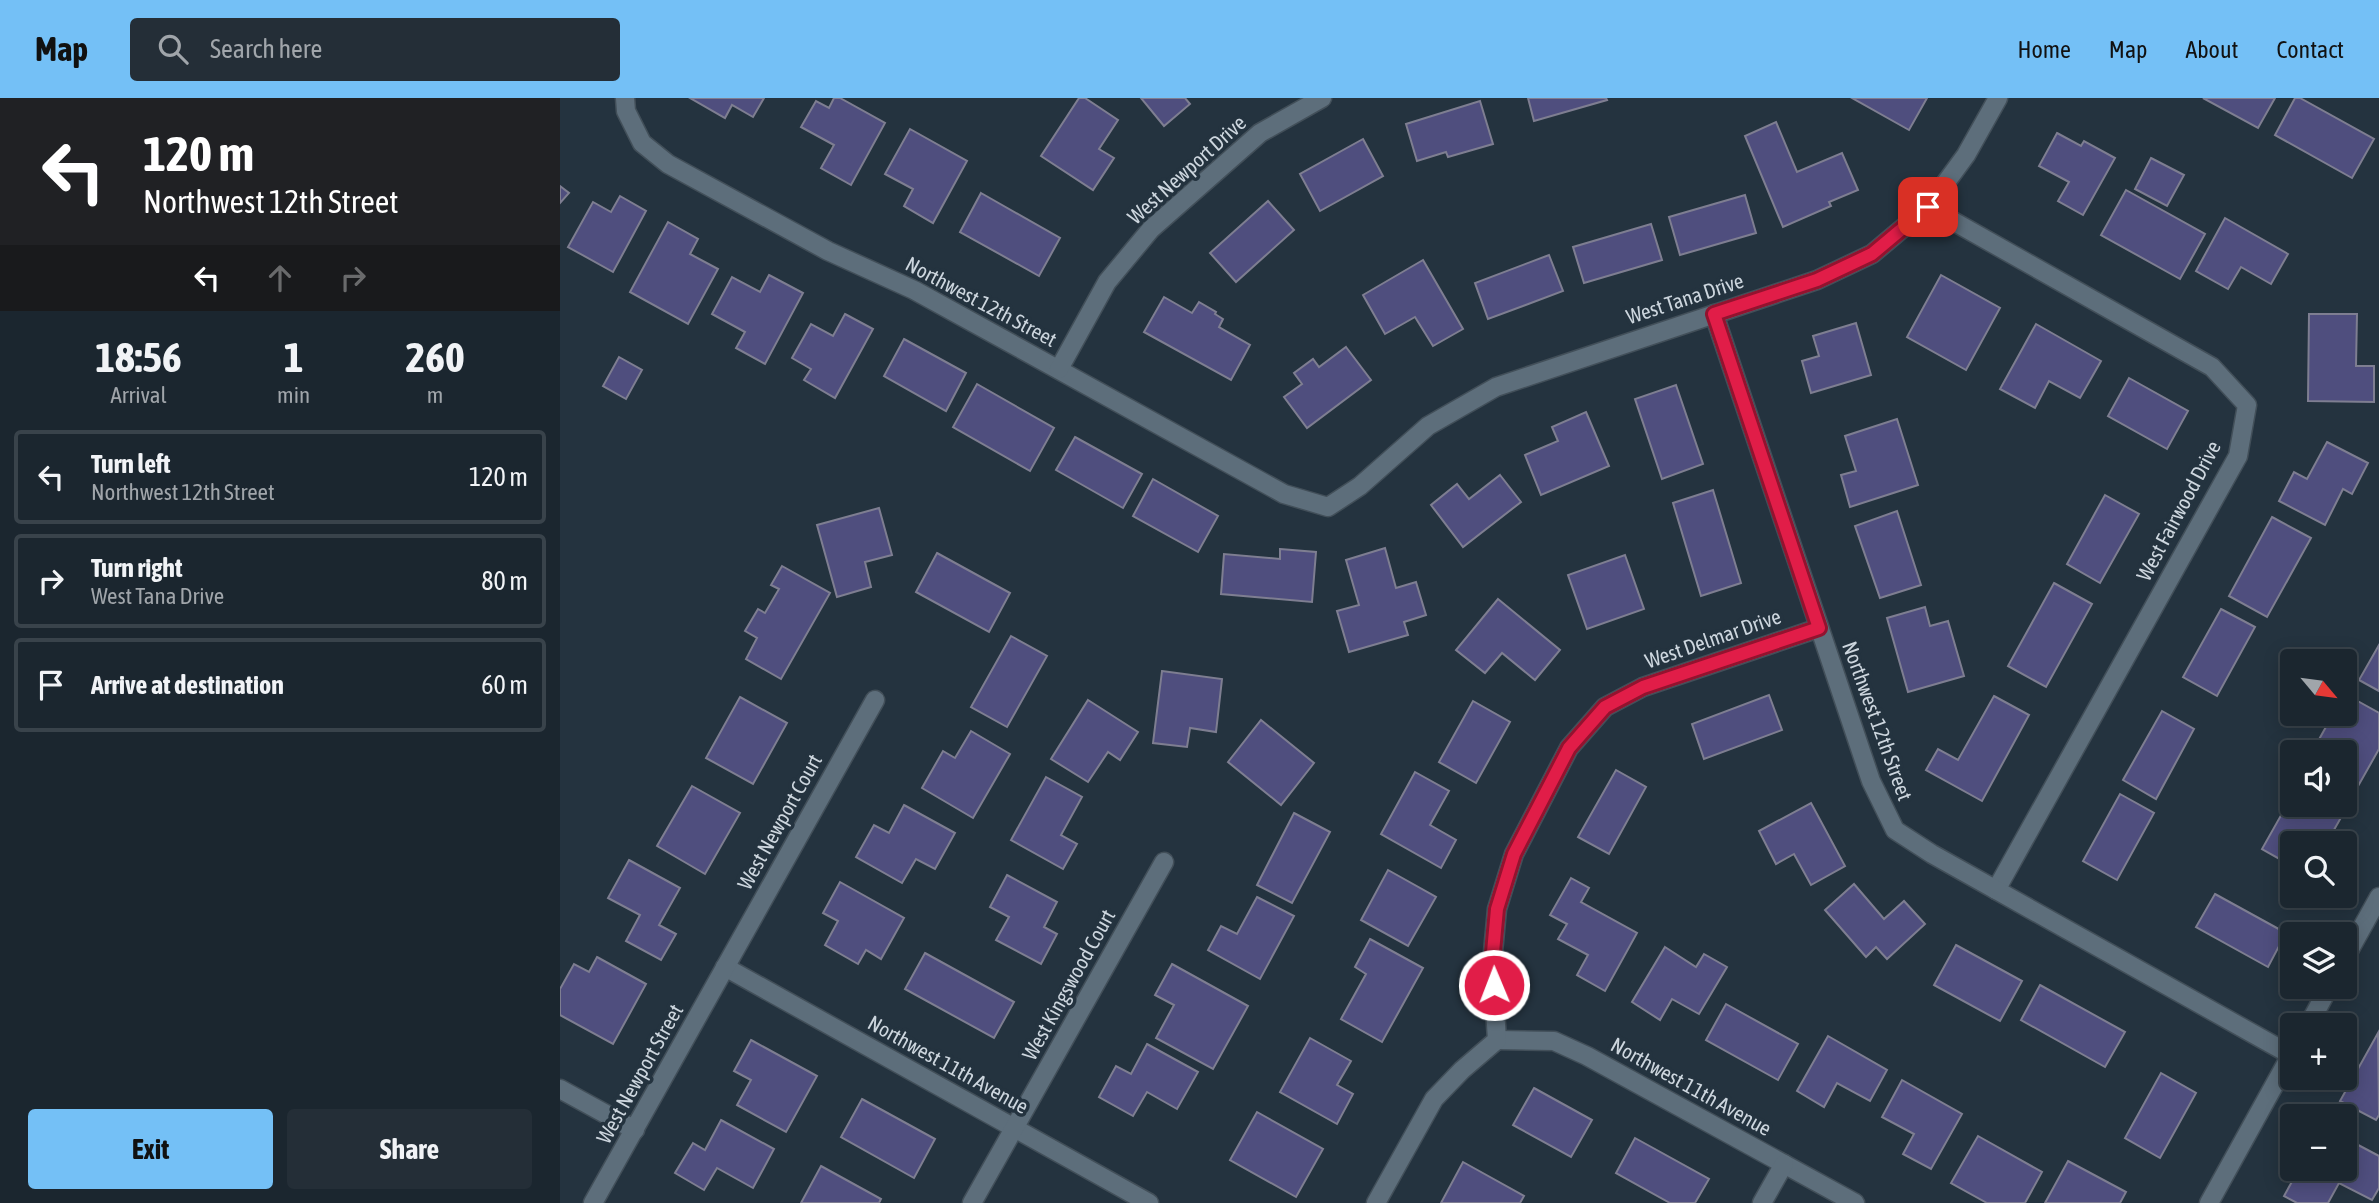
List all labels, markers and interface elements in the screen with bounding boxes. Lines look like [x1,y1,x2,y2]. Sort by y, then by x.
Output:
search box [130,18,620,81]
text: Map [35,30,88,68]
icon: search [154,30,192,68]
text: Search here [210,34,322,64]
text: Home [2017,36,2071,63]
text: Map [2109,36,2147,63]
text: About [2185,36,2238,63]
text: Contact [2276,36,2344,63]
street label: West Newport Drive [1122,110,1250,228]
text: 120 m [143,125,254,181]
icon: left [28,126,119,217]
pin [1898,177,1958,237]
text: Northwest 12th Street [143,183,398,220]
icon: arrive [1909,188,1947,226]
street label: Northwest 12th Street [902,251,1061,351]
icon: left [188,259,226,297]
icon: ahead [261,259,299,297]
icon: right [334,259,372,297]
street label: West Tana Drive [1623,268,1746,328]
text: 18:56 [95,333,182,381]
text: 1 [284,333,303,381]
text: 260 [405,333,465,381]
text: Arrival [110,382,167,408]
text: min [277,382,310,408]
text: m [427,382,443,408]
street label: West Fairwood Drive [2131,436,2225,585]
text: Turn left [91,449,171,479]
icon: left [32,458,70,496]
text: 120 m [469,462,528,492]
text: Northwest 12th Street [91,479,275,505]
text: Turn right [91,553,182,583]
icon: right [32,562,70,600]
text: 80 m [481,566,528,596]
text: West Tana Drive [91,583,224,609]
street label: West Delmar Drive [1642,604,1784,673]
street label: Northwest 12th Street [1838,638,1918,804]
north arrow [2280,649,2357,726]
map controls [2280,649,2357,1181]
icon: arrive [32,666,70,704]
text: Arrive at destination [91,670,284,700]
text: 60 m [481,670,528,700]
button: sound [2280,740,2357,817]
street label: West Newport Court [732,750,826,893]
button: search [2280,831,2357,908]
street label: West Kingswood Court [1017,905,1119,1064]
button: layers [2280,922,2357,999]
position arrow [1457,948,1531,1022]
street label: West Newport Street [591,1000,687,1147]
street label: Northwest 11th Avenue [864,1010,1033,1118]
button: + [2280,1013,2357,1090]
street label: Northwest 11th Avenue [1607,1032,1776,1140]
button: − [2280,1104,2357,1181]
button: Exit [28,1109,273,1189]
button: Share [287,1109,532,1189]

